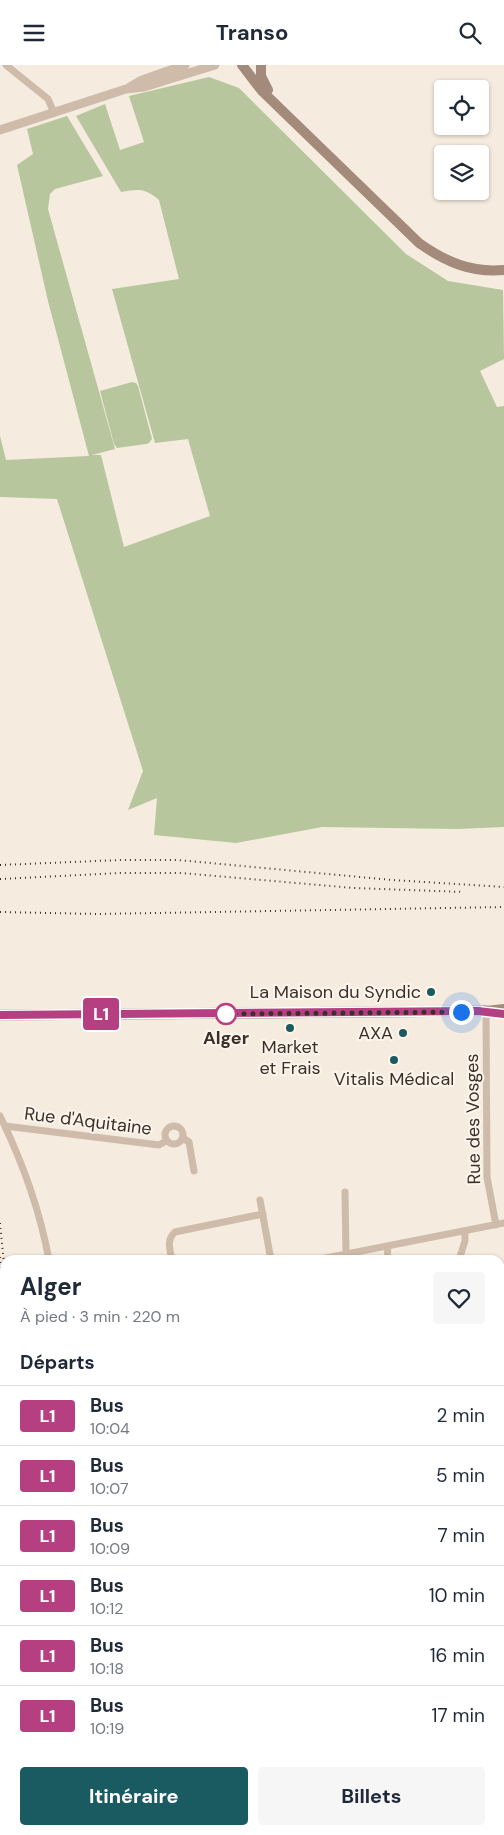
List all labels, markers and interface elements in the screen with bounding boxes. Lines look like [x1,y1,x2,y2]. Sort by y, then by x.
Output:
text: Transo [216,18,288,47]
icon: menu [20,19,48,47]
icon: search [456,19,484,47]
map controls [434,80,489,200]
button: locate [434,80,489,135]
button: layers [434,145,489,200]
place label: La Maison du Syndic [250,980,421,1004]
marker: La Maison du Syndic [425,986,437,998]
line badge: L1 [78,998,124,1030]
your location [449,1000,474,1025]
text: L1 [93,1002,109,1026]
marker: Alger [215,1003,237,1025]
place label: AXA [358,1021,393,1045]
marker: Market et Frais [284,1022,296,1034]
place label: Alger [203,1026,249,1050]
marker: AXA [397,1027,409,1039]
place label: Market et Frais [259,1035,321,1080]
street label: Rue des Vosges [460,1053,486,1185]
marker: Vitalis Médical [388,1054,400,1066]
place label: Vitalis Médical [334,1067,454,1091]
street label: Rue d'Aquitaine [23,1101,153,1141]
text: Alger [20,1271,82,1302]
button: heart [433,1272,485,1324]
text: À pied · 3 min · 220 m [20,1306,180,1327]
text: Départs [20,1350,95,1375]
text: Bus [90,1393,124,1418]
text: 2 min [437,1403,485,1428]
text: L1 [40,1404,55,1428]
text: 10:04 [90,1418,130,1439]
text: Bus [90,1453,124,1478]
text: 5 min [436,1463,485,1488]
text: L1 [40,1464,55,1488]
text: 10:07 [90,1478,128,1499]
text: Bus [90,1513,124,1538]
text: 7 min [437,1523,485,1548]
text: L1 [40,1524,55,1548]
text: 10:09 [90,1538,130,1559]
text: Bus [90,1573,124,1598]
text: 10 min [429,1583,485,1608]
text: L1 [40,1584,55,1608]
text: 10:12 [90,1598,123,1619]
text: Bus [90,1633,124,1658]
text: 16 min [430,1643,485,1668]
text: L1 [40,1644,55,1668]
text: 10:18 [90,1658,124,1679]
text: Bus [90,1693,124,1718]
text: 17 min [431,1703,485,1728]
text: L1 [40,1704,55,1728]
text: 10:19 [90,1718,124,1739]
button: Itinéraire [20,1767,248,1825]
button: Billets [258,1767,485,1825]

